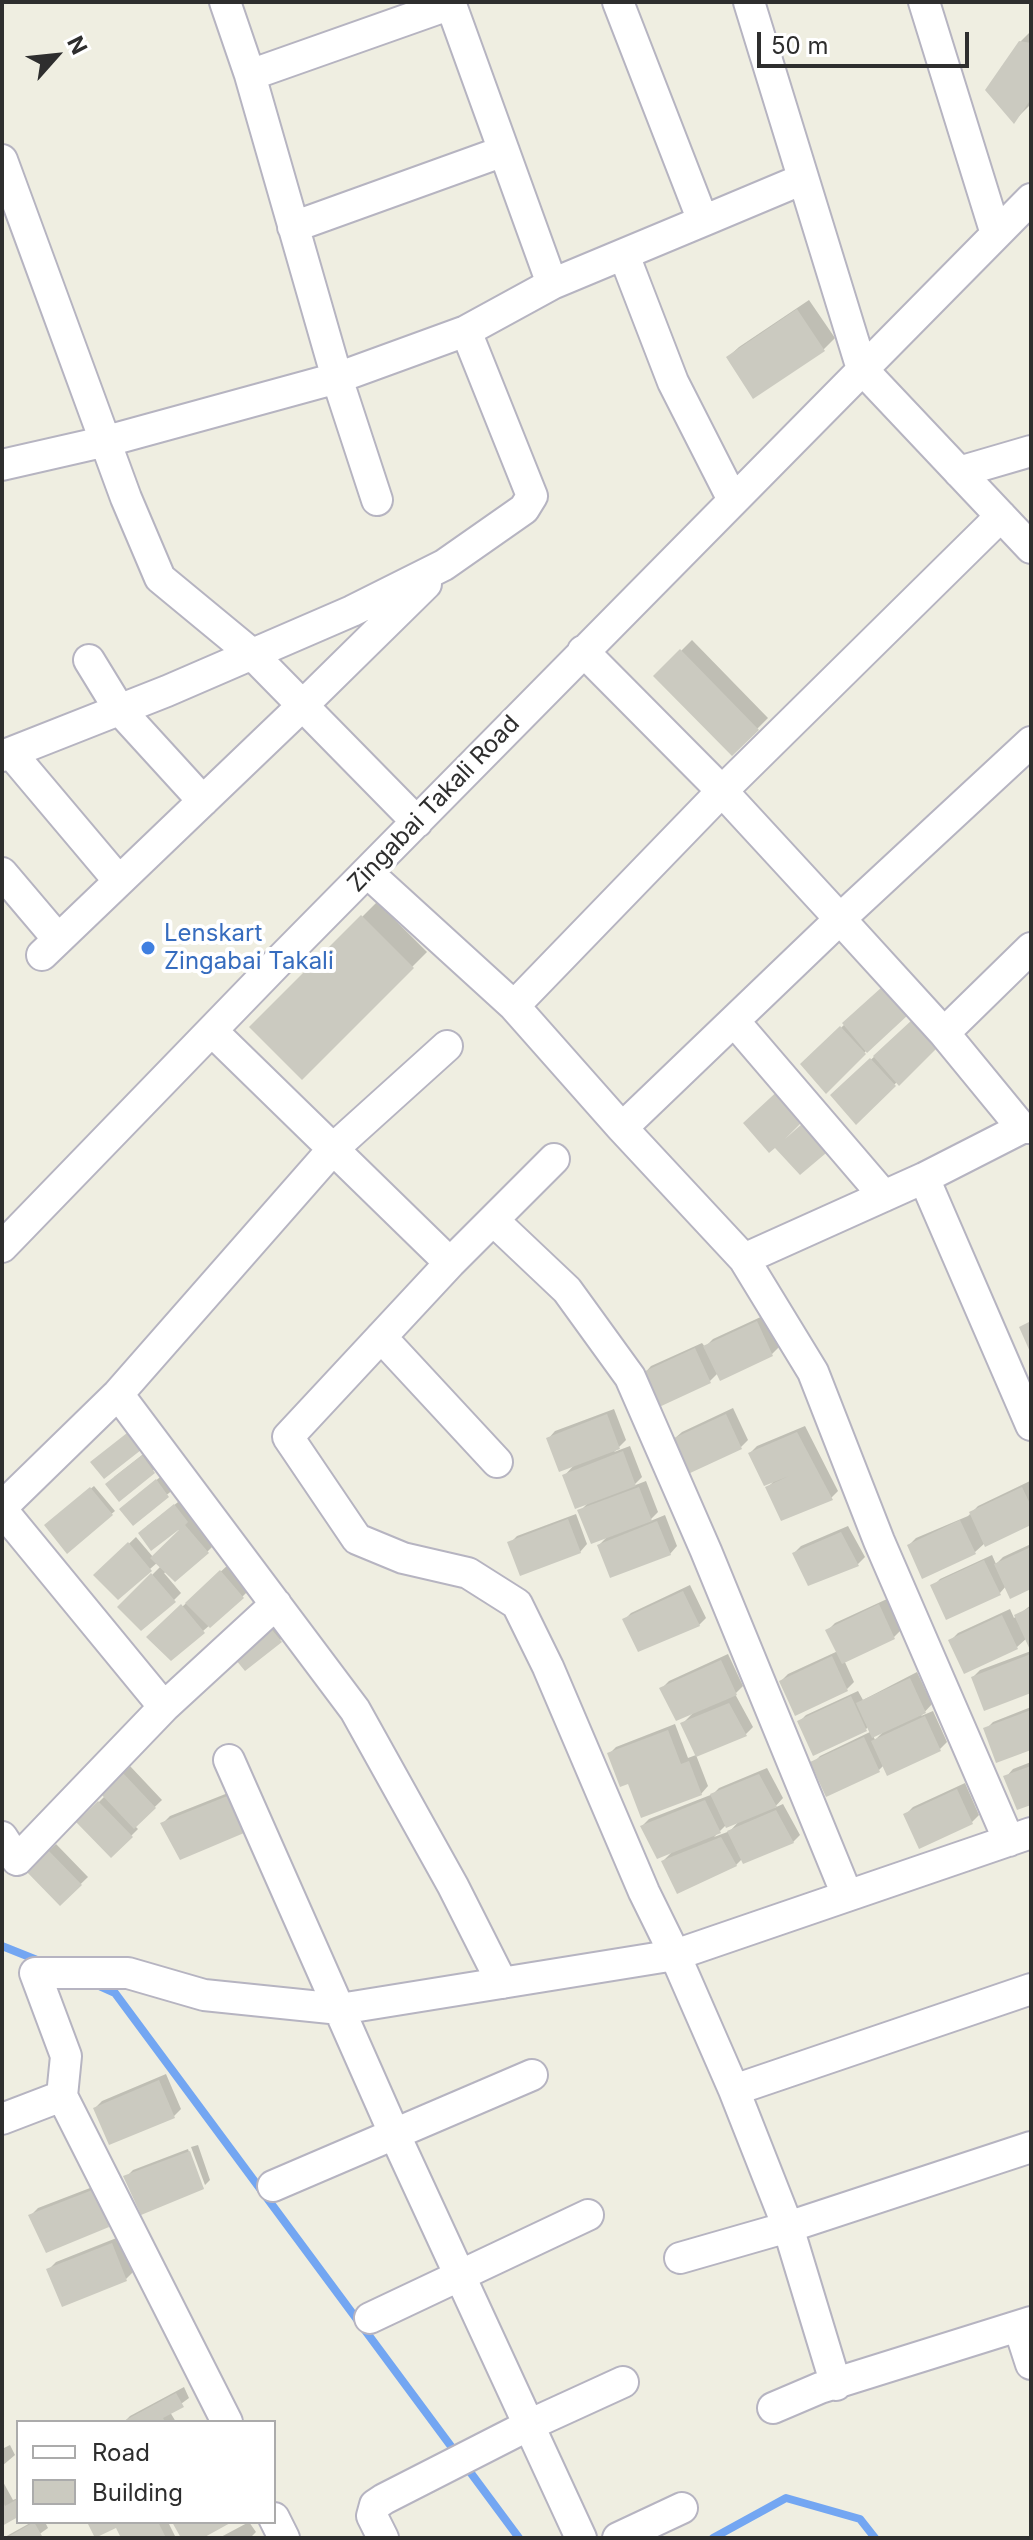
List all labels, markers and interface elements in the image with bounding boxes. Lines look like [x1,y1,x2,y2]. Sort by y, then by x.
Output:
north arrow [16,16,96,96]
scale bar [761,16,973,66]
text: 50 m [771,31,829,60]
text: N [62,32,93,58]
street label: Zingabai Takali Road [342,710,526,898]
place label: Lenskart Zingabai Takali [164,920,334,976]
marker: Lenskart Zingabai Takali [139,939,157,957]
legend [16,2420,276,2524]
text: Road [92,2438,150,2467]
text: Building [92,2478,183,2507]

